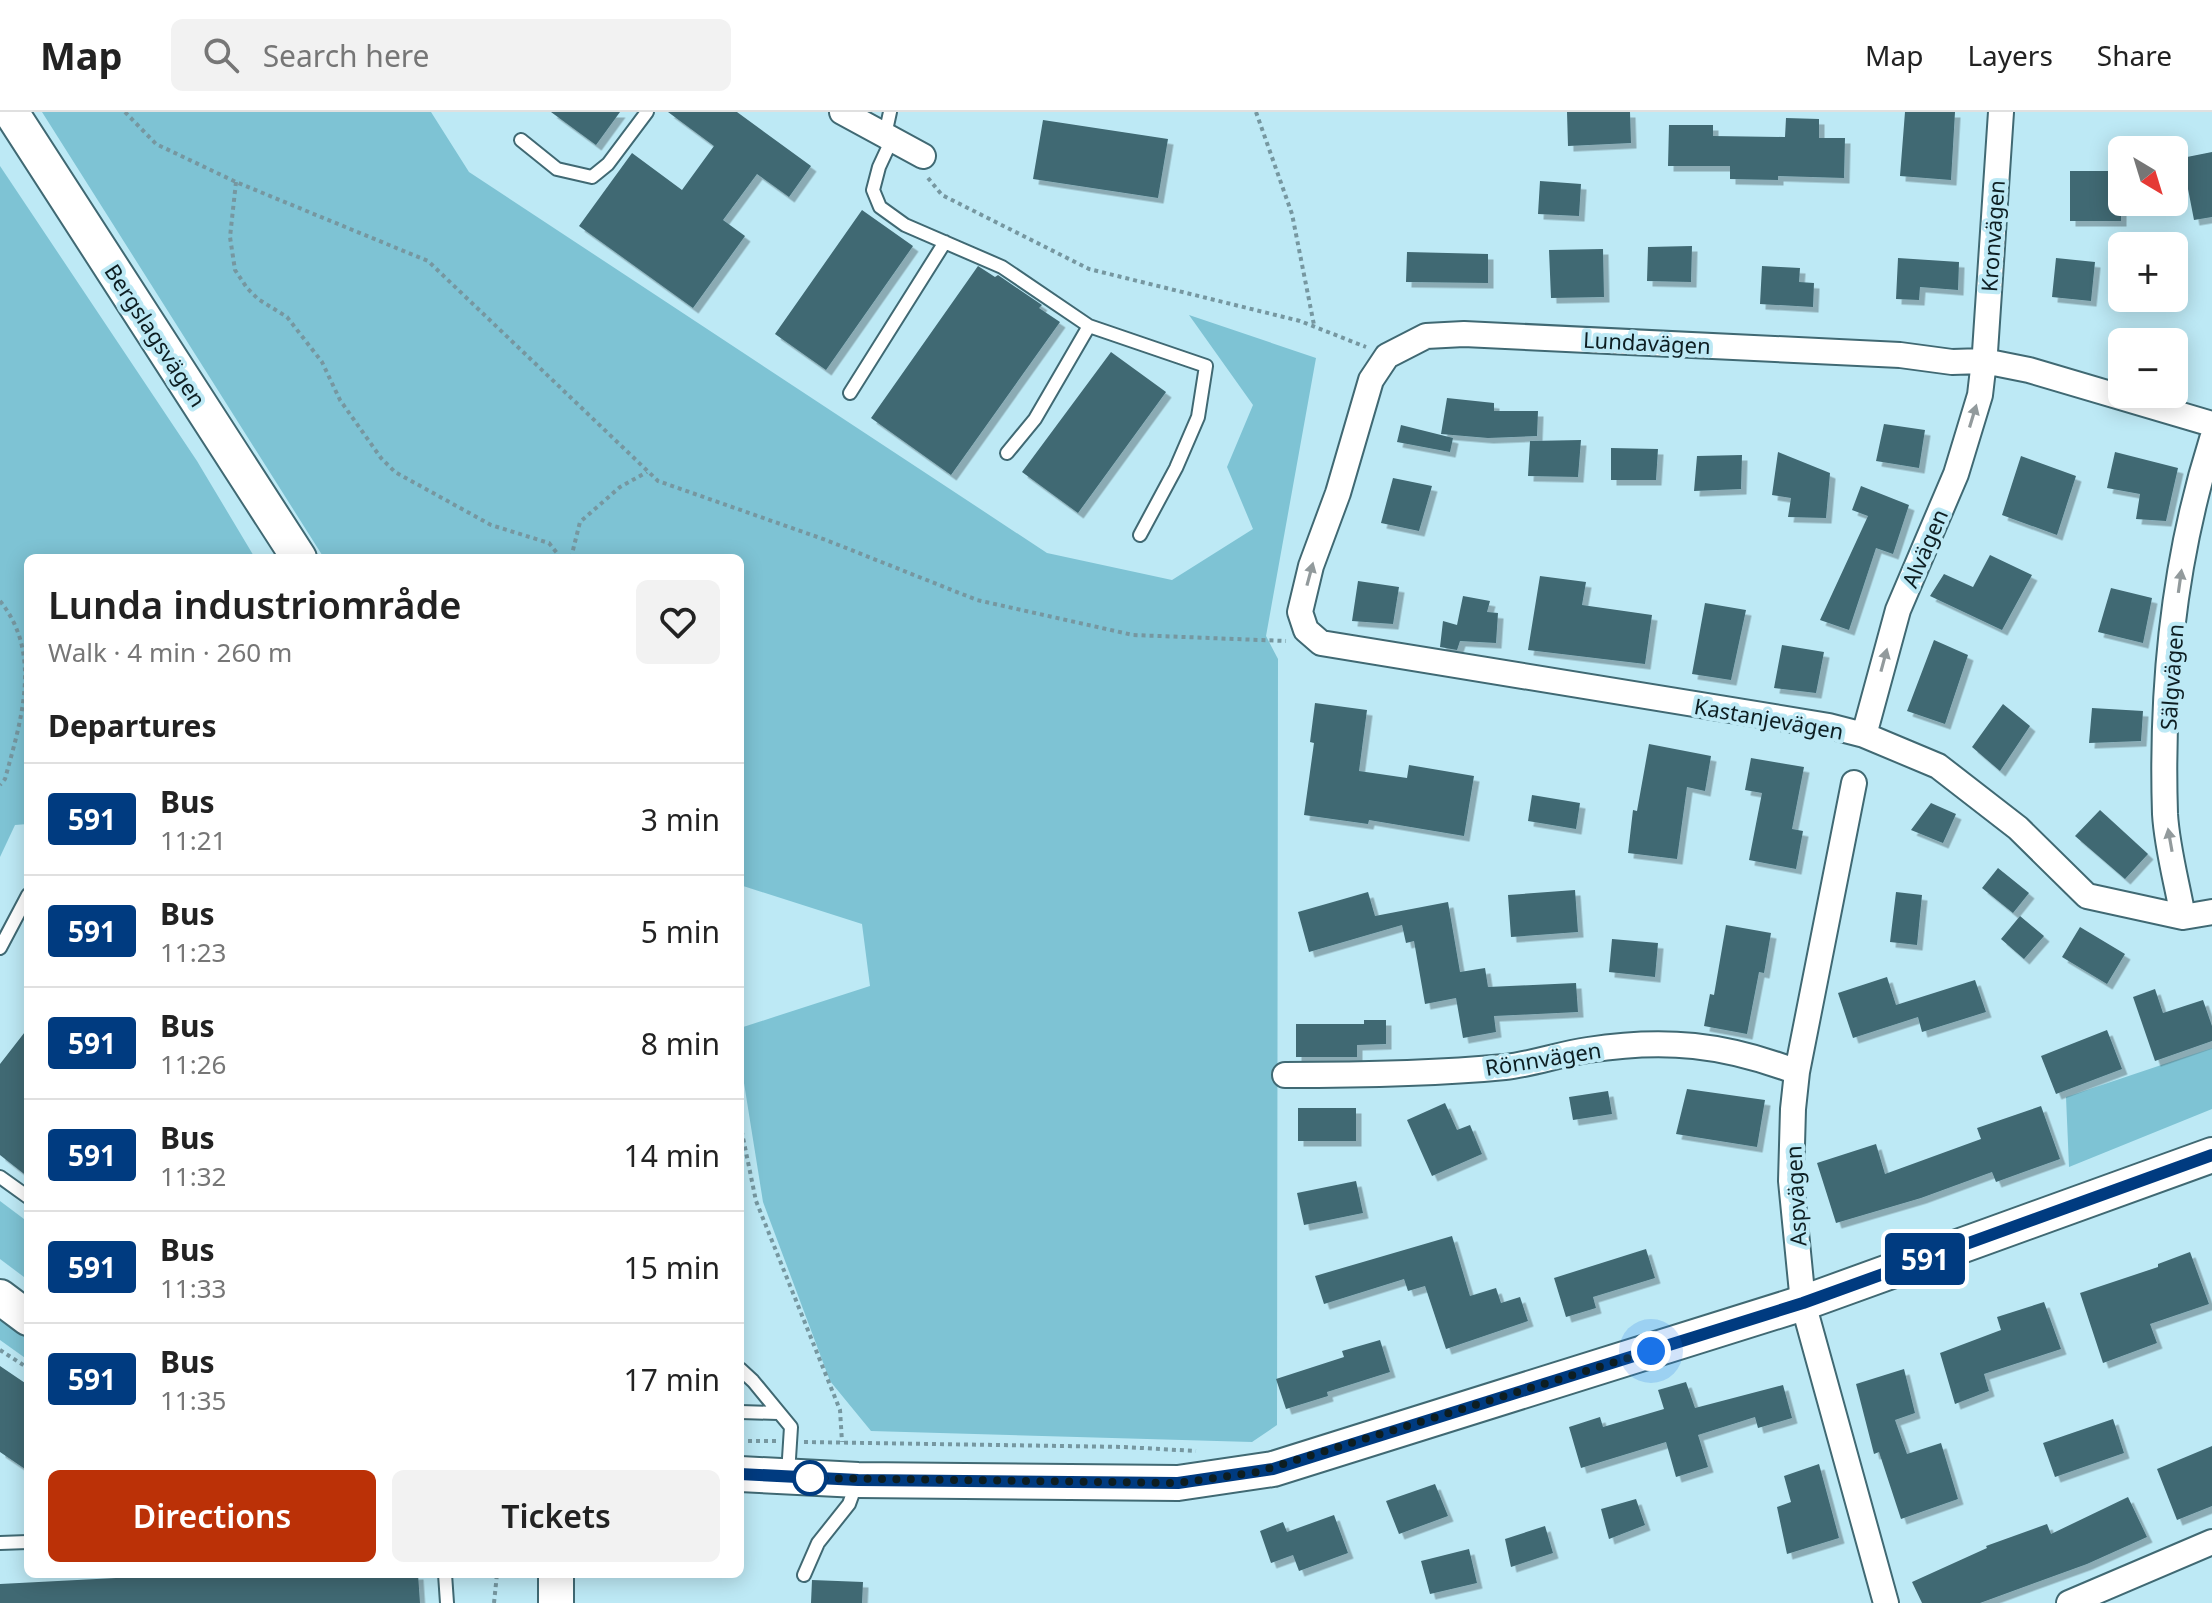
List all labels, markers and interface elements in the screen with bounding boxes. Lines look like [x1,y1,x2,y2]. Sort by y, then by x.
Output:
search box [171,19,731,91]
text: Map [40,29,123,81]
icon: search [199,33,243,77]
text: Search here [263,35,430,76]
text: Map [1865,36,1923,74]
text: Layers [1967,36,2053,74]
text: Share [2097,36,2172,74]
north arrow [2108,136,2188,216]
map controls [2108,136,2188,408]
street label: Kronvägen [1973,179,2011,293]
button: + [2108,232,2188,312]
street label: Bergslagsvägen [99,258,213,412]
street label: Lundavägen [1582,324,1712,360]
button: − [2108,328,2188,408]
one-way arrow [1967,404,1980,428]
street label: Alvägen [1894,504,1954,592]
one-way arrow [1304,561,1316,586]
one-way arrow [2174,568,2187,593]
text: Lunda industriområde [48,578,461,630]
button: heart [636,580,720,664]
street label: Sälgvägen [2152,623,2190,731]
text: Walk · 4 min · 260 m [48,634,292,670]
one-way arrow [1879,647,1891,672]
street label: Kastanjevägen [1692,690,1846,746]
text: Departures [48,705,217,746]
text: Bus [160,781,215,822]
text: 3 min [641,799,720,840]
text: 591 [68,800,116,838]
text: 11:21 [160,822,226,858]
one-way arrow [2163,827,2175,852]
text: Bus [160,893,215,934]
text: 5 min [641,911,720,952]
text: 591 [68,912,116,950]
text: 11:23 [160,934,226,970]
text: Bus [160,1005,215,1046]
text: 8 min [641,1023,720,1064]
text: 591 [68,1024,116,1062]
street label: Rönnvägen [1483,1034,1603,1082]
text: 11:26 [160,1046,226,1082]
text: Bus [160,1117,215,1158]
text: 14 min [624,1135,720,1176]
text: 591 [68,1136,116,1174]
street label: Aspvägen [1777,1145,1813,1247]
text: 11:32 [160,1158,226,1194]
text: Bus [160,1229,215,1270]
line badge: 591 [1879,1233,1971,1285]
text: 591 [1901,1240,1949,1278]
text: 15 min [624,1247,720,1288]
text: 591 [68,1248,116,1286]
text: 11:33 [160,1270,226,1306]
your location [1631,1331,1671,1371]
text: Bus [160,1341,215,1382]
text: 17 min [624,1359,720,1400]
text: 591 [68,1360,116,1398]
text: 11:35 [160,1382,226,1418]
unlabelled marker [793,1461,827,1495]
button: Directions [48,1470,376,1562]
button: Tickets [392,1470,720,1562]

